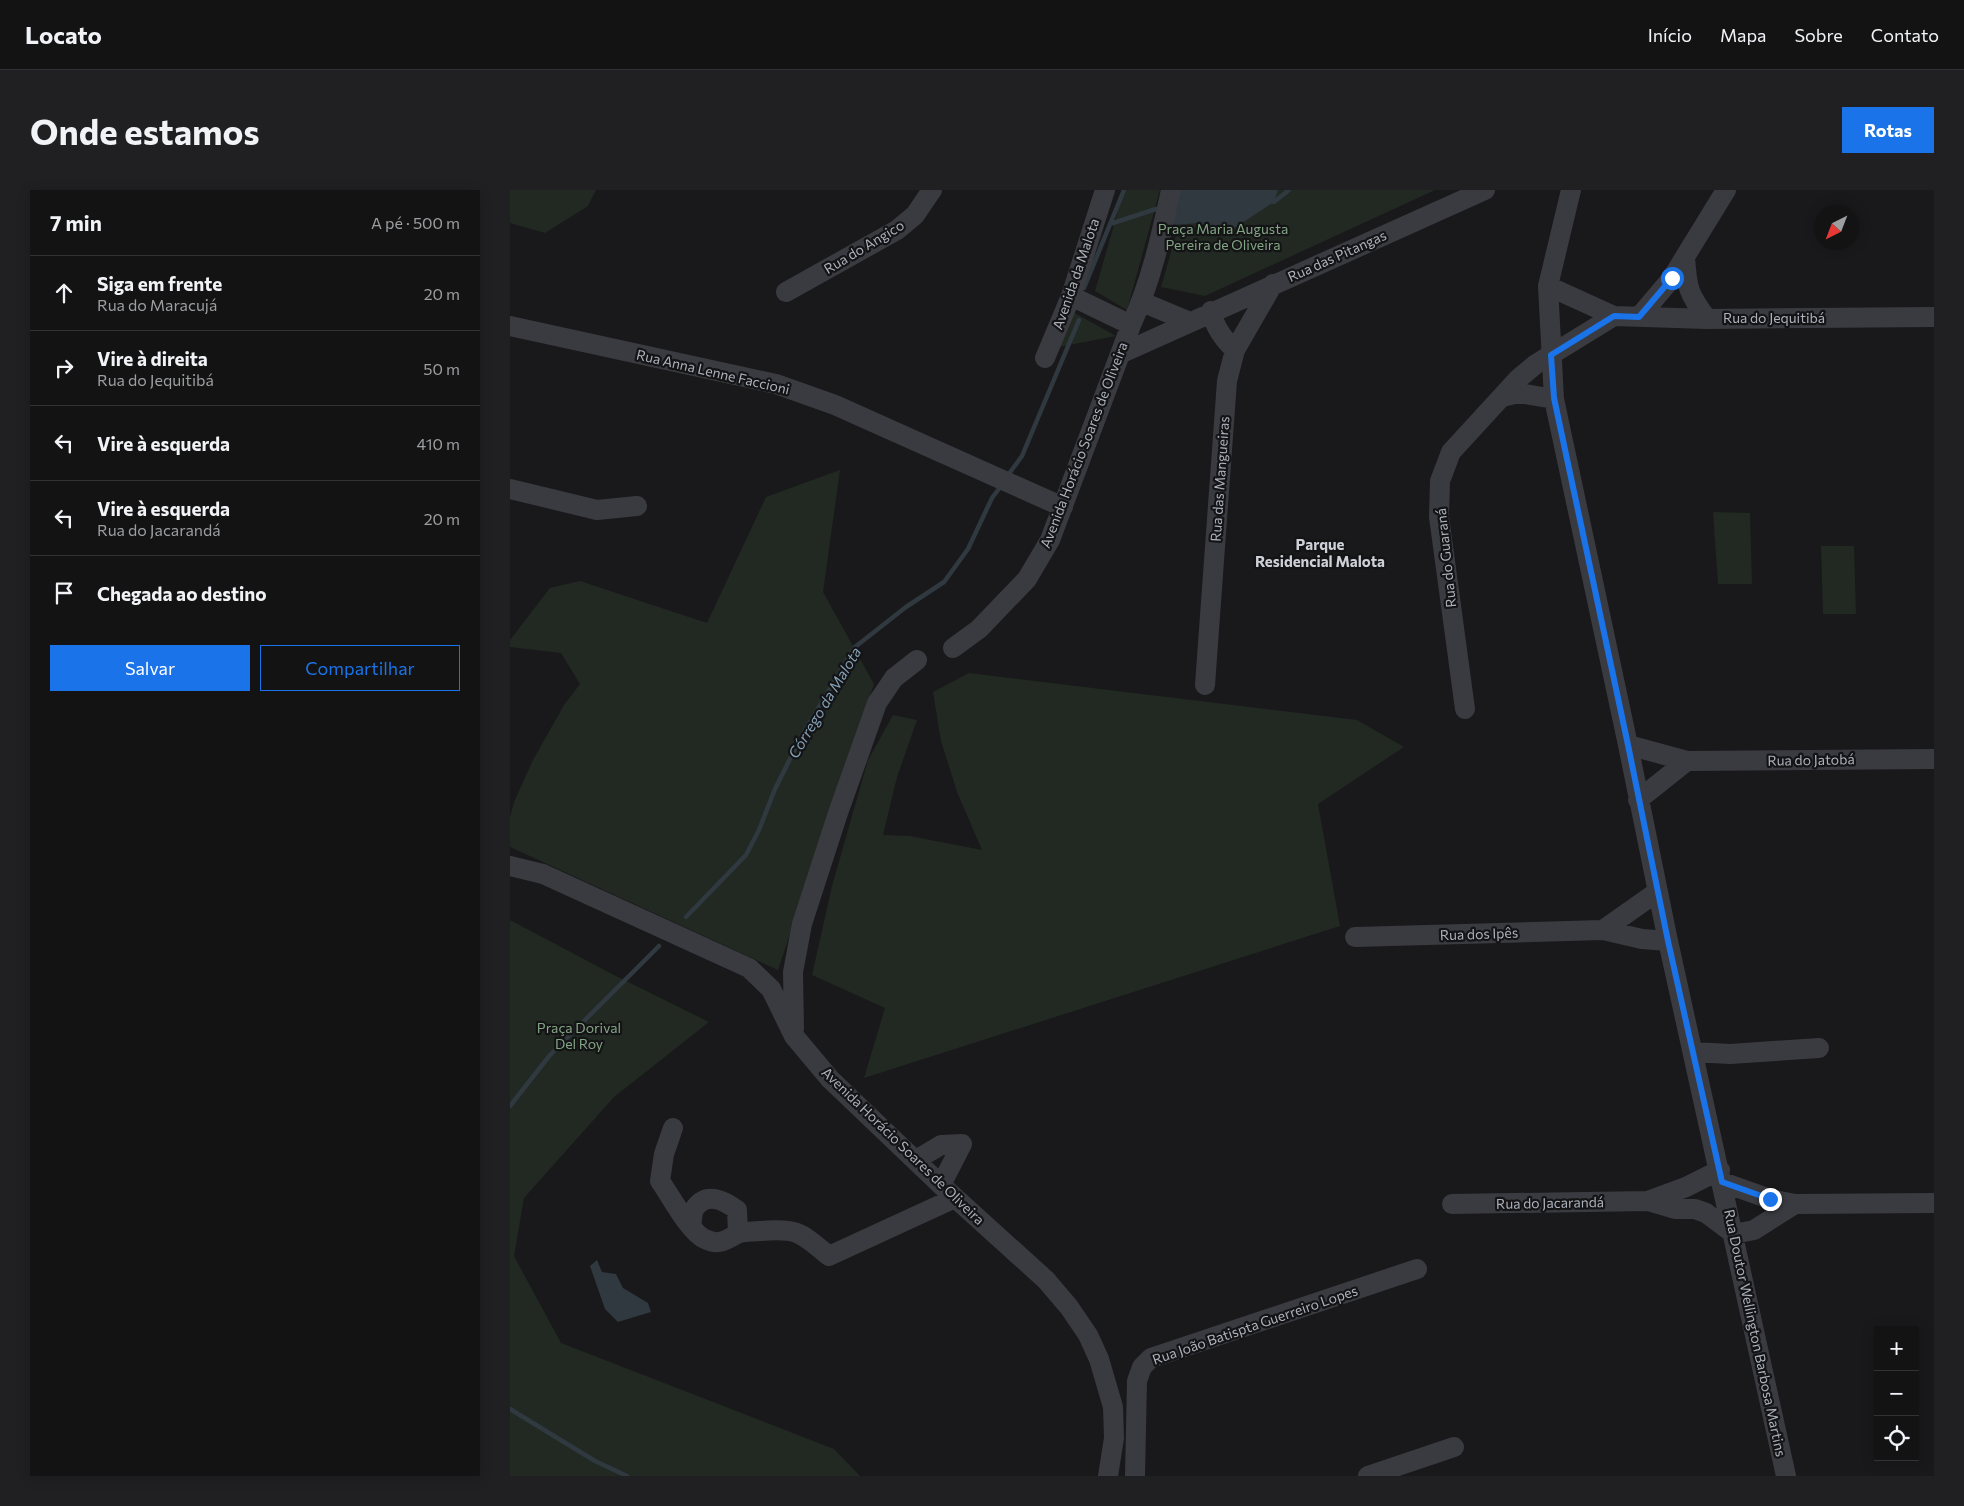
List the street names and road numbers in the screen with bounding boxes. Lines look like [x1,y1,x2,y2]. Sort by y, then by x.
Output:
street label: Rua do Angico [821,216,907,277]
street label: Avenida da Malota [1048,216,1103,332]
street label: Rua das Pitangas [1285,226,1389,285]
street label: Rua do Jequitibá [1723,309,1825,326]
street label: Avenida Horácio Soares de Oliveira [1036,339,1131,550]
street label: Rua Anna Lenne Faccioni [635,346,791,397]
street label: Rua das Mangueiras [1207,416,1232,542]
street label: Rua do Guaraná [1432,508,1459,609]
street label: Rua do Jatobá [1767,750,1855,769]
street label: Rua dos Ipês [1439,924,1518,943]
street label: Avenida Horácio Soares de Oliveira [819,1063,988,1228]
street label: Rua do Jacarandá [1496,1193,1604,1212]
street label: Rua Doutor Wellington Barbosa Martins [1721,1208,1790,1458]
street label: Rua João Batispta Guerreiro Lopes [1150,1281,1360,1368]

